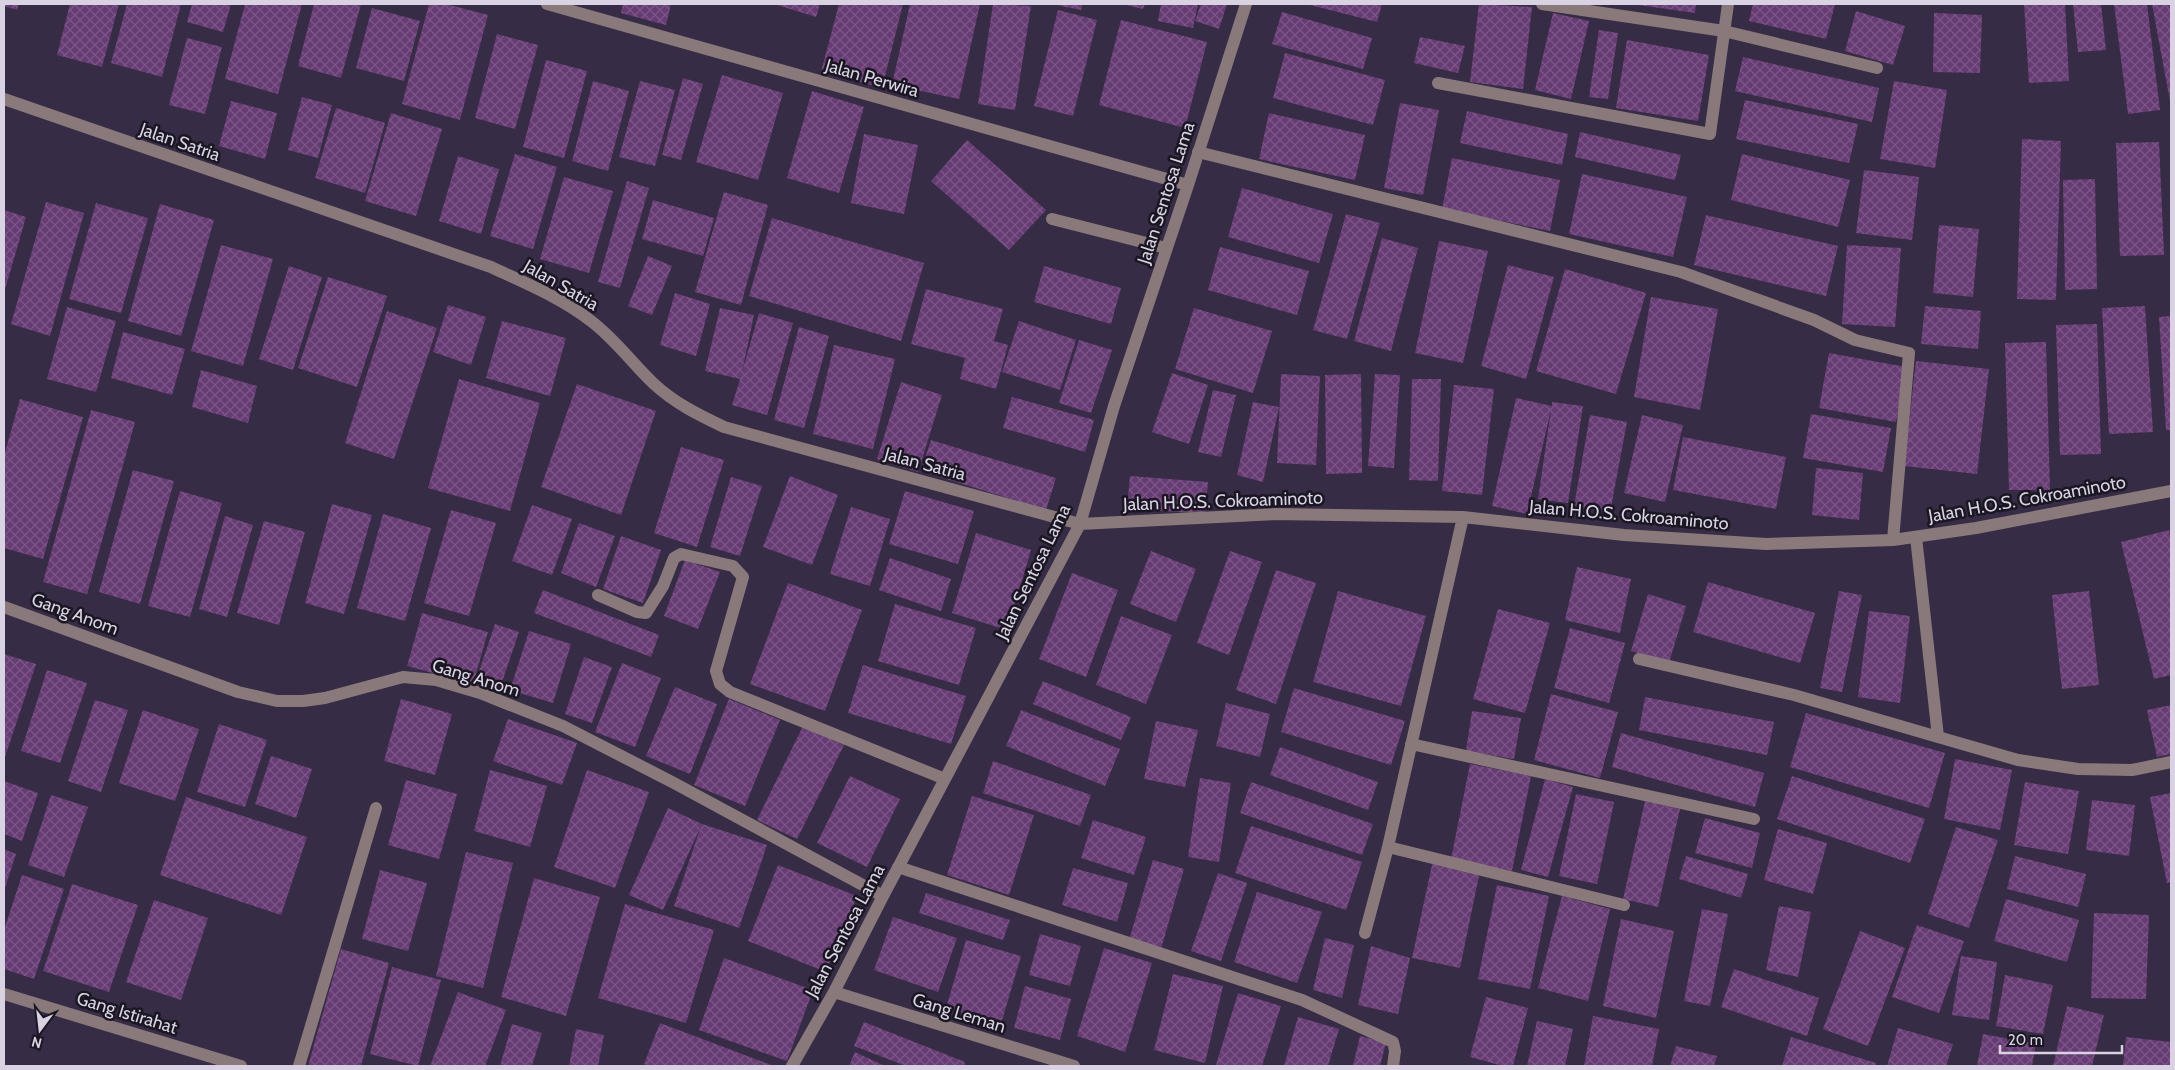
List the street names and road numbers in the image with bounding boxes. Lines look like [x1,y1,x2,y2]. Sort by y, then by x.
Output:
street label: Jalan Perwira [822,54,922,102]
street label: Jalan Satria [136,118,223,166]
street label: Jalan Sentosa Lama [1132,119,1199,268]
street label: Jalan Satria [519,254,603,316]
street label: Jalan Satria [881,442,968,485]
street label: Jalan H.O.S. Cokroaminoto [1926,471,2128,527]
street label: Jalan H.O.S. Cokroaminoto [1122,487,1323,516]
street label: Jalan H.O.S. Cokroaminoto [1527,495,1730,535]
street label: Jalan Sentosa Lama [990,500,1075,644]
street label: Gang Anom [29,588,121,640]
street label: Gang Anom [429,654,523,702]
street label: Jalan Sentosa Lama [800,860,890,1002]
street label: Gang Istirahat [74,987,180,1039]
street label: Gang Leman [910,988,1008,1038]

